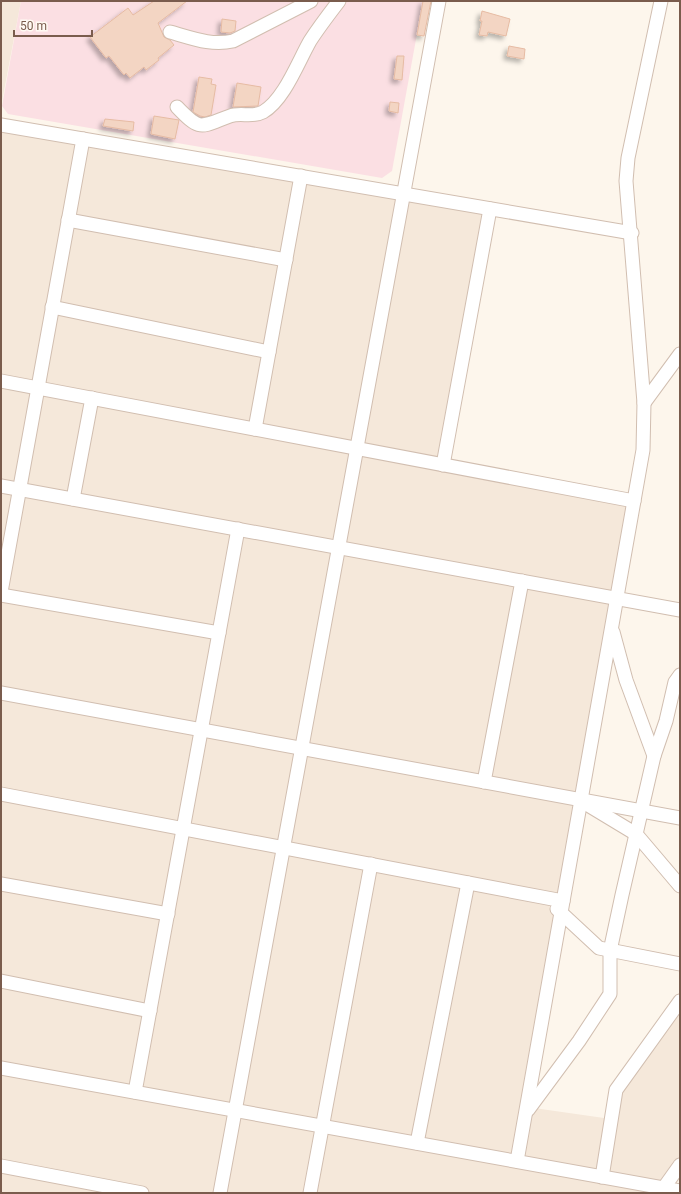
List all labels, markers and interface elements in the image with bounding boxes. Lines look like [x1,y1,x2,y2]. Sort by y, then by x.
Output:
scale bar [14,12,92,38]
text: 50 m [20,19,47,33]

